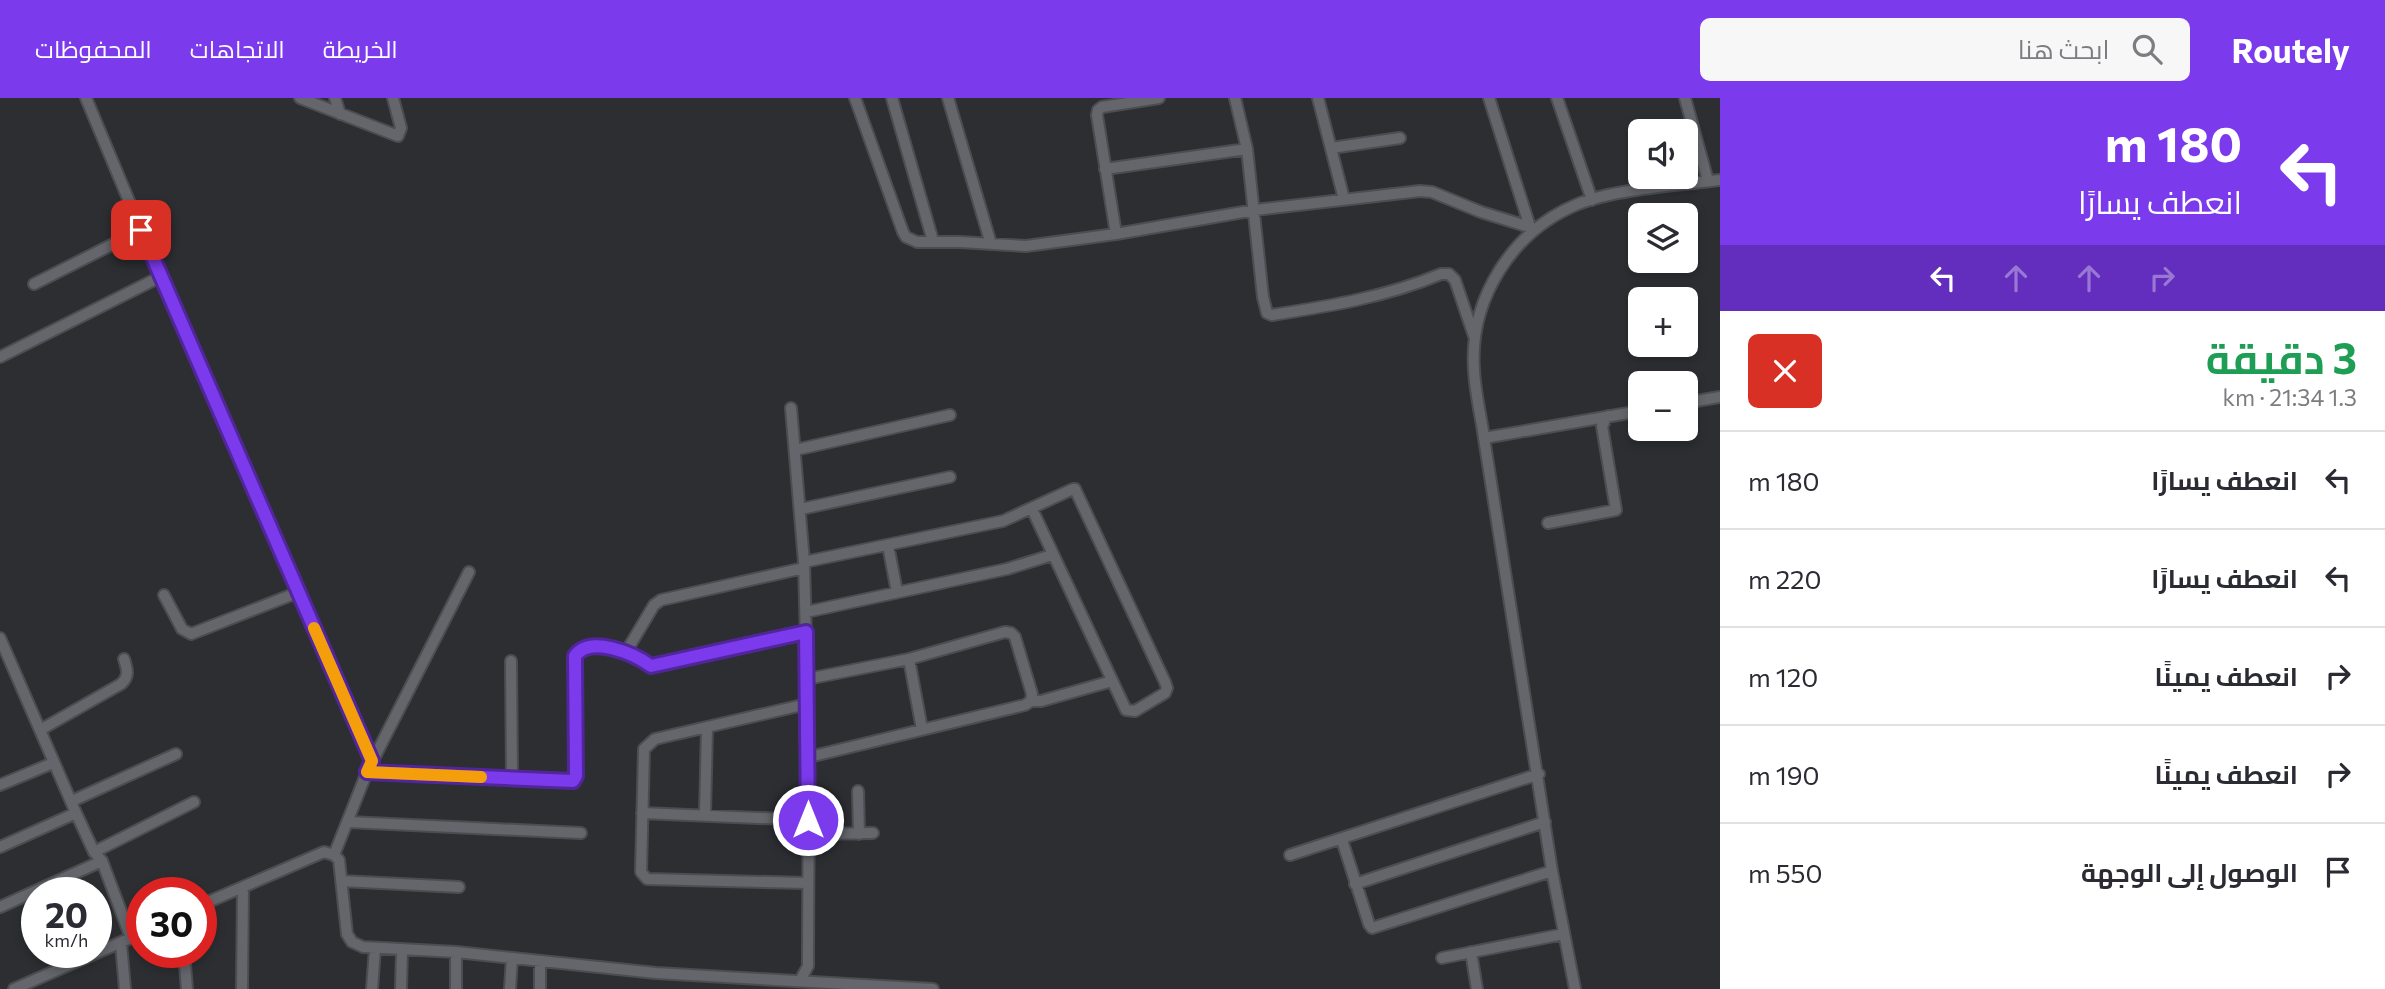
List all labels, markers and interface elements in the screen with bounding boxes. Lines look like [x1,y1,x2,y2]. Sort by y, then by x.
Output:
search box [1700,18,2190,81]
text: Routely [2232,29,2350,70]
icon: search [2128,30,2166,68]
text: ابحث هنا [2018,33,2110,64]
text: المحفوظات [35,34,152,63]
text: الاتجاهات [190,34,285,63]
text: الخريطة [323,34,398,63]
text: 180 m [2105,112,2242,172]
map controls [1628,119,1698,441]
button: sound [1628,119,1698,189]
icon: left [2266,126,2357,217]
text: انعطف يسارًا [2078,181,2242,221]
pin [111,200,171,260]
button: layers [1628,203,1698,273]
icon: arrive [122,211,160,249]
icon: left [1924,259,1962,297]
icon: ahead [1997,259,2035,297]
icon: ahead [2070,259,2108,297]
icon: right [2143,259,2181,297]
button: + [1628,287,1698,357]
text: 3 دقيقة [2206,331,2357,383]
button: close [1748,334,1822,408]
button: − [1628,371,1698,441]
text: 1.3 km · 21:34 [2222,383,2357,411]
icon: left [2319,461,2357,499]
text: انعطف يسارًا [2151,464,2298,495]
text: 180 m [1748,465,1820,496]
icon: left [2319,559,2357,597]
text: انعطف يسارًا [2151,562,2298,593]
text: 220 m [1748,563,1821,594]
icon: right [2319,657,2357,695]
text: انعطف يمينًا [2154,660,2298,691]
text: 120 m [1748,661,1818,692]
icon: right [2319,755,2357,793]
text: انعطف يمينًا [2154,758,2298,789]
text: 190 m [1748,759,1820,790]
position arrow [771,783,845,857]
icon: arrive [2319,853,2357,891]
text: الوصول إلى الوجهة [2081,856,2298,887]
text: 550 m [1748,857,1823,888]
speed limit sign: 30 [126,877,217,968]
text: 20 [45,892,88,935]
text: km/h [45,929,88,951]

